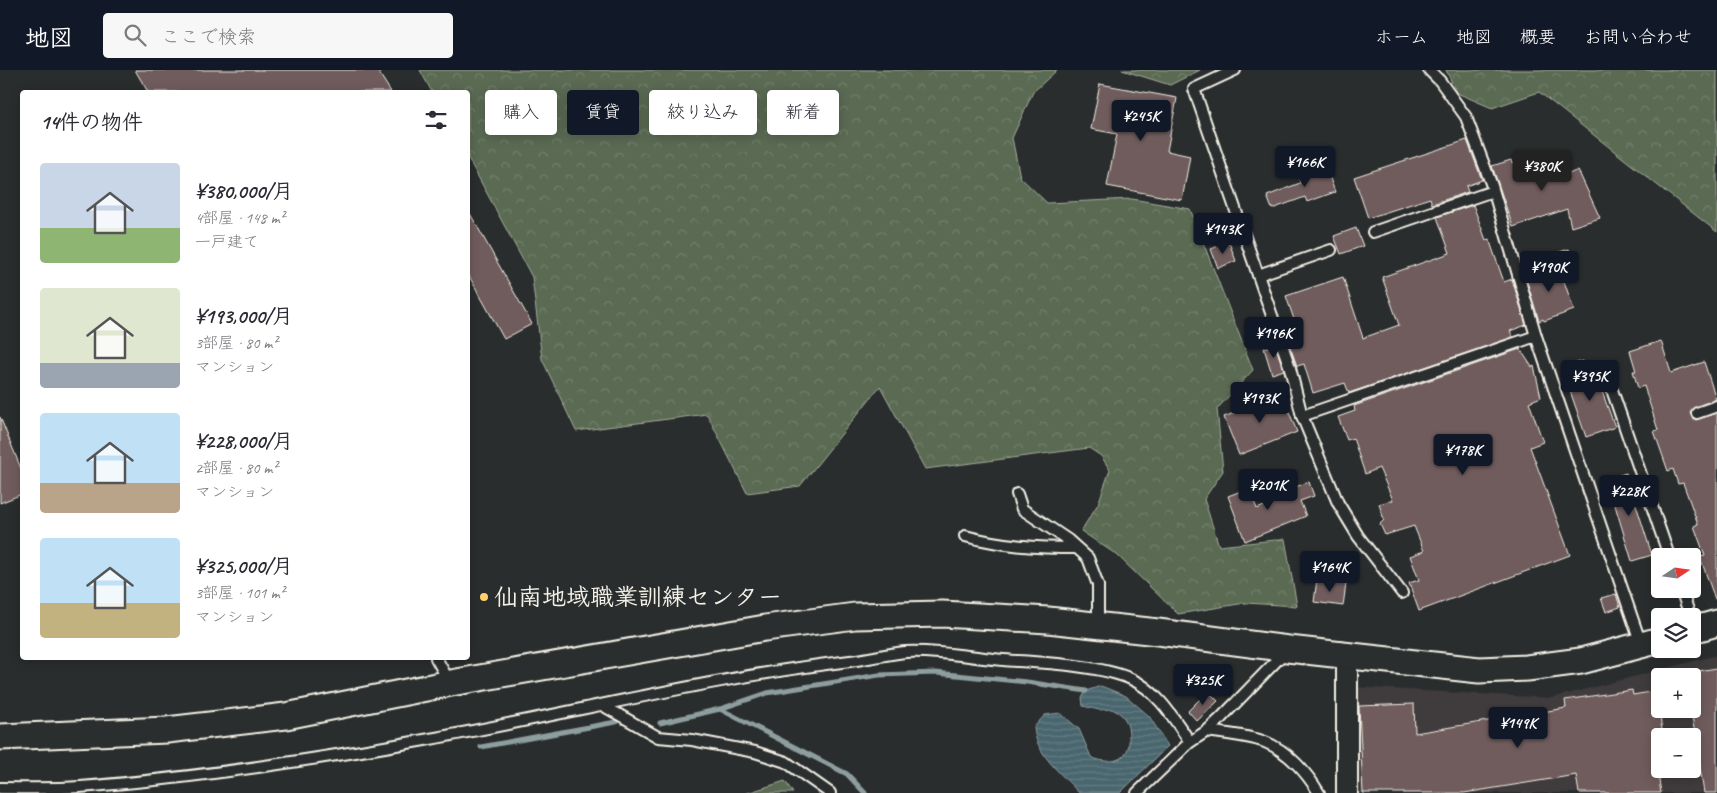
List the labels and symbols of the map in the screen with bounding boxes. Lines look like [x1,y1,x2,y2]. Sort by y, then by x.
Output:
pin: ¥245K [1106,100,1176,142]
pin: ¥166K [1270,146,1340,188]
pin: ¥380K [1507,150,1577,192]
pin: ¥143K [1188,212,1258,255]
pin: ¥190K [1514,250,1584,293]
pin: ¥196K [1239,316,1309,359]
pin: ¥395K [1555,360,1625,402]
pin: ¥193K [1225,382,1295,424]
pin: ¥178K [1428,434,1498,476]
pin: ¥201K [1233,468,1303,511]
pin: ¥228K [1594,474,1664,517]
north arrow [1651,548,1701,598]
pin: ¥164K [1295,550,1365,593]
place label: 仙南地域職業訓練センター [494,582,782,612]
marker: 仙南地域職業訓練センター [478,591,490,603]
pin: ¥325K [1168,664,1238,706]
pin: ¥149K [1483,706,1553,749]

